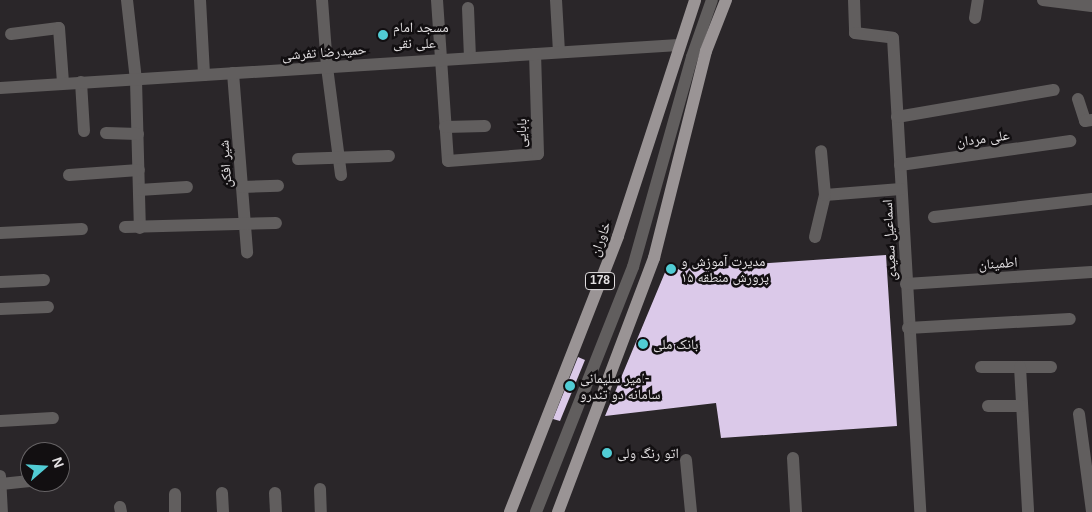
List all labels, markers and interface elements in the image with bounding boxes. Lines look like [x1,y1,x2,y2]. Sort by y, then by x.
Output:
place label: مسجد امام علی نقی [393,19,449,52]
marker: مسجد امام علی نقی [377,29,389,41]
street label: حمیدرضا تفرشی [281,41,367,63]
street label: بابایی [512,118,530,148]
street label: علی مردان [955,126,1011,150]
street label: شیر افکن [215,140,235,188]
street label: اسماعیل سعیدی [878,199,900,281]
street label: خاوران [586,219,614,259]
place label: مدیرت آموزش و پرورش منطقه ۱۵ [681,253,769,286]
street label: اطمینان [978,253,1018,273]
marker: مدیرت آموزش و پرورش منطقه ۱۵ [665,263,677,275]
road number: 178 [584,272,616,290]
place label: بانک ملی [653,336,698,352]
marker: بانک ملی [637,338,649,350]
place label: امیر سلیمانی- سامانه دو تندرو [580,370,660,402]
marker: امیر سلیمانی- سامانه دو تندرو [564,380,576,392]
north arrow [20,442,70,492]
place label: اتو رنگ ولی [617,445,679,461]
marker: اتو رنگ ولی [601,447,613,459]
text: N [49,455,67,470]

